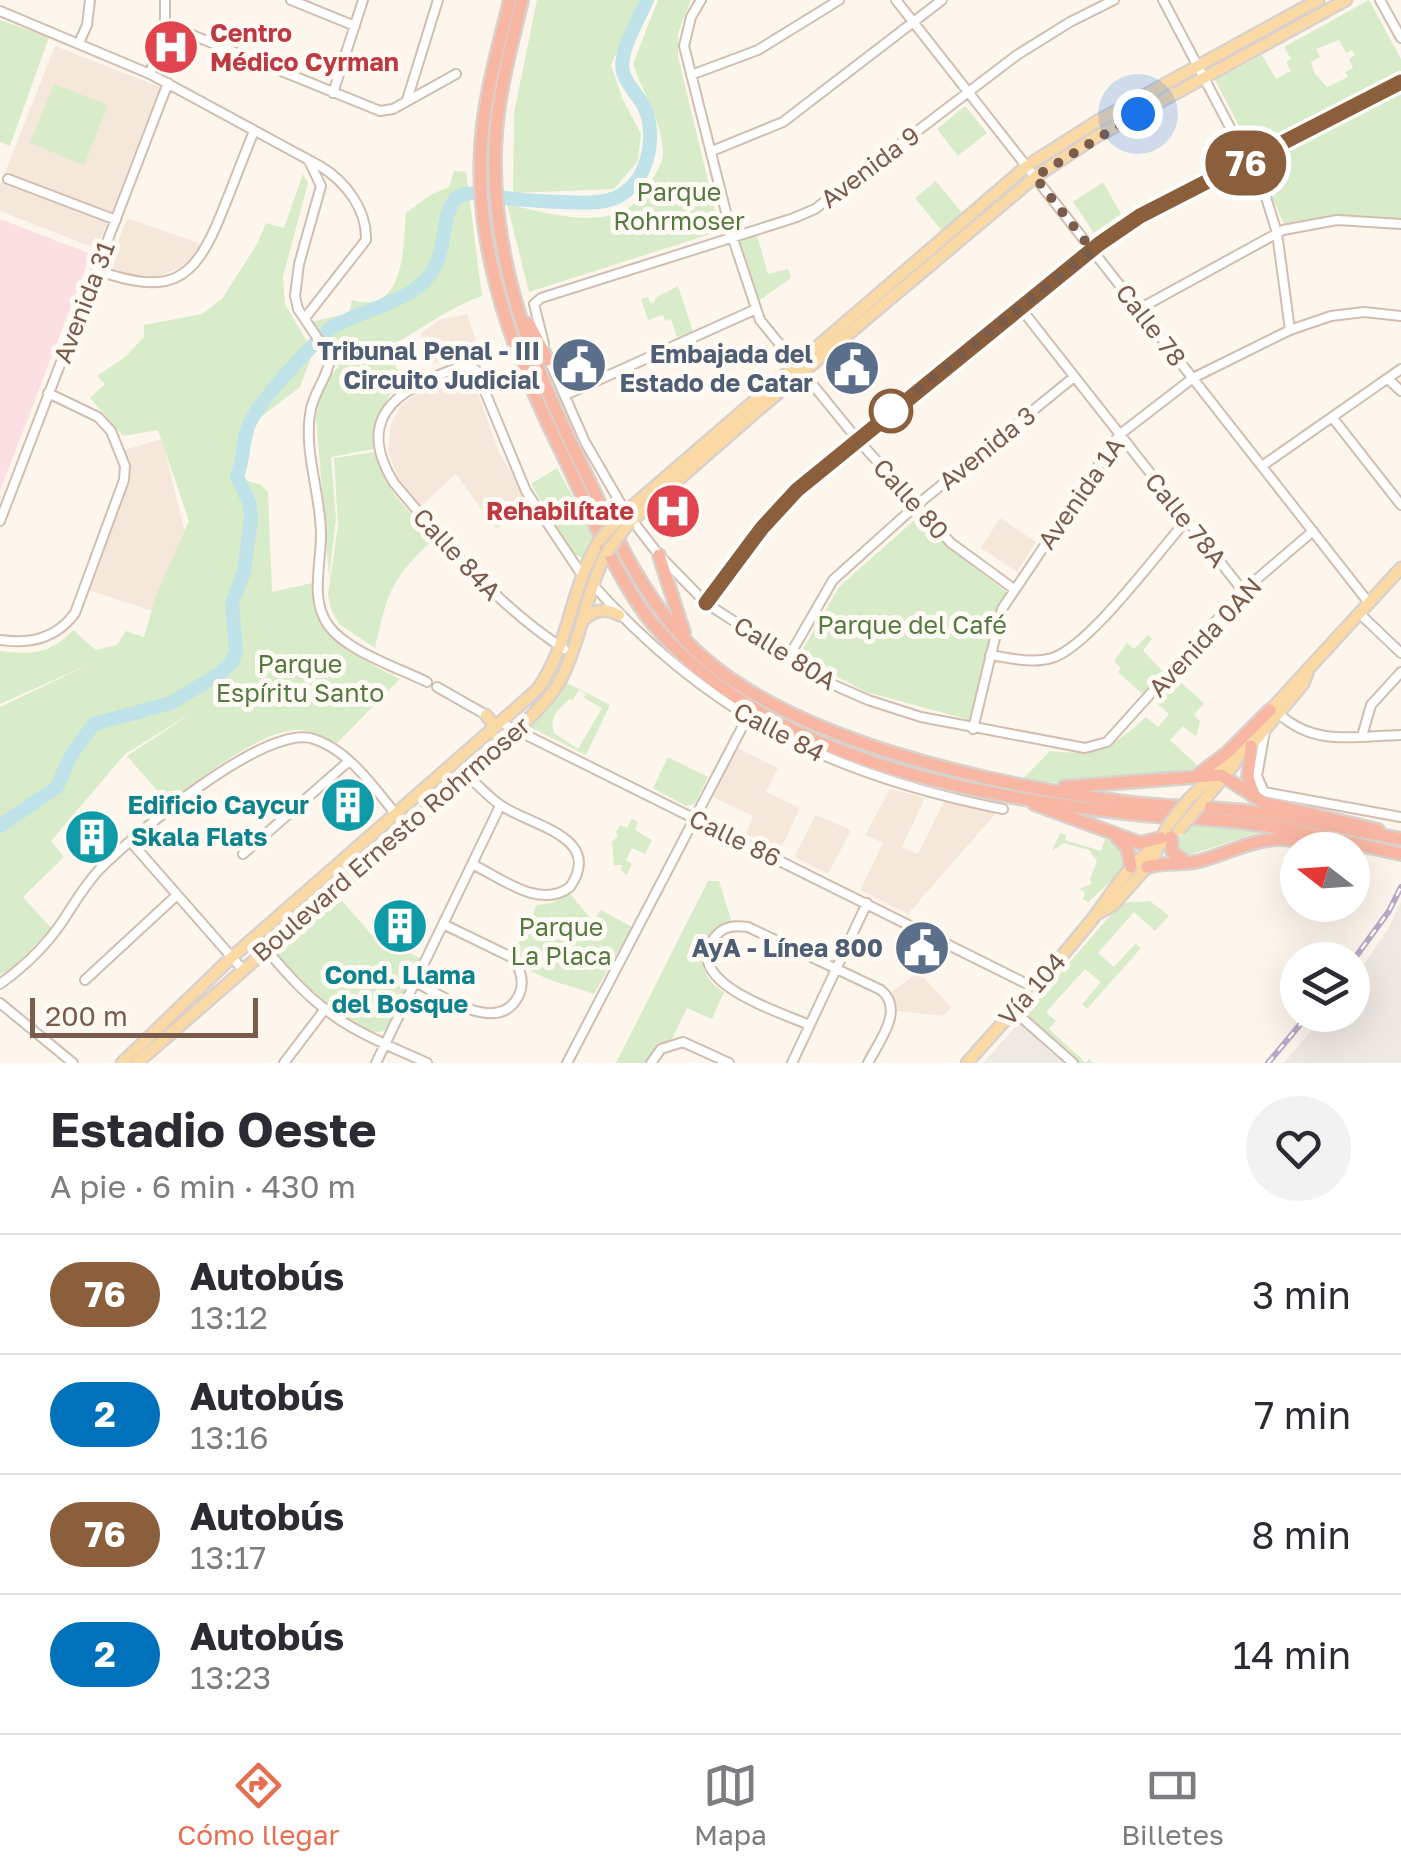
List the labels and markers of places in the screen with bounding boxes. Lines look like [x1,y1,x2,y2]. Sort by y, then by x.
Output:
hospital icon: Centro Médico Cyrman [141,17,201,77]
place label: Centro Médico Cyrman [210,17,399,77]
place label: Tribunal Penal - III Circuito Judicial [317,335,540,395]
public building icon: Tribunal Penal - III Circuito Judicial [549,335,609,395]
place label: Embajada del Estado de Catar [620,338,813,398]
public building icon: Embajada del Estado de Catar [822,338,882,398]
unlabelled marker [870,390,912,432]
hospital icon: Rehabilítate [643,481,703,541]
place label: Rehabilítate [486,495,634,526]
building icon: Edificio Caycur [318,775,378,835]
place label: Edificio Caycur [127,789,309,820]
building icon: Skala Flats [62,807,122,867]
place label: Skala Flats [131,821,267,852]
building icon: Cond. Llama del Bosque [370,896,430,956]
public building icon: AyA - Línea 800 [892,918,952,978]
place label: AyA - Línea 800 [692,932,883,963]
place label: Cond. Llama del Bosque [324,959,476,1019]

